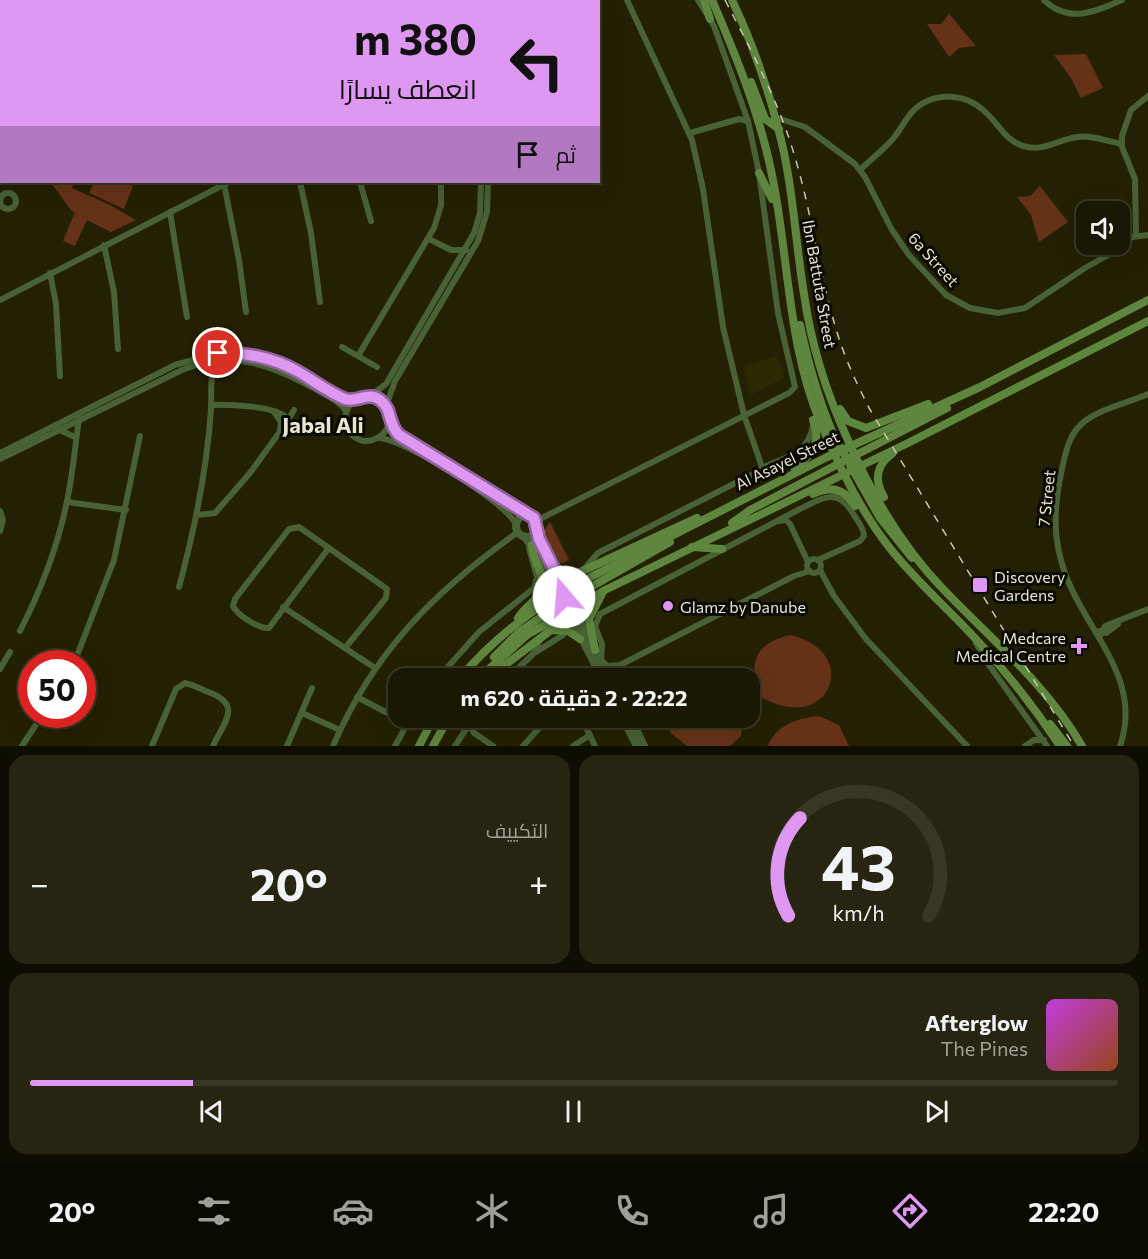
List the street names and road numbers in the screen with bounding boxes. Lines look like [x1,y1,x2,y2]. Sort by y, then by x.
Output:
street label: Ibn Battuta Street [799,218,841,350]
street label: 6a Street [905,228,964,290]
street label: Al Asayel Street [732,426,843,493]
street label: 7 Street [1034,468,1058,527]

